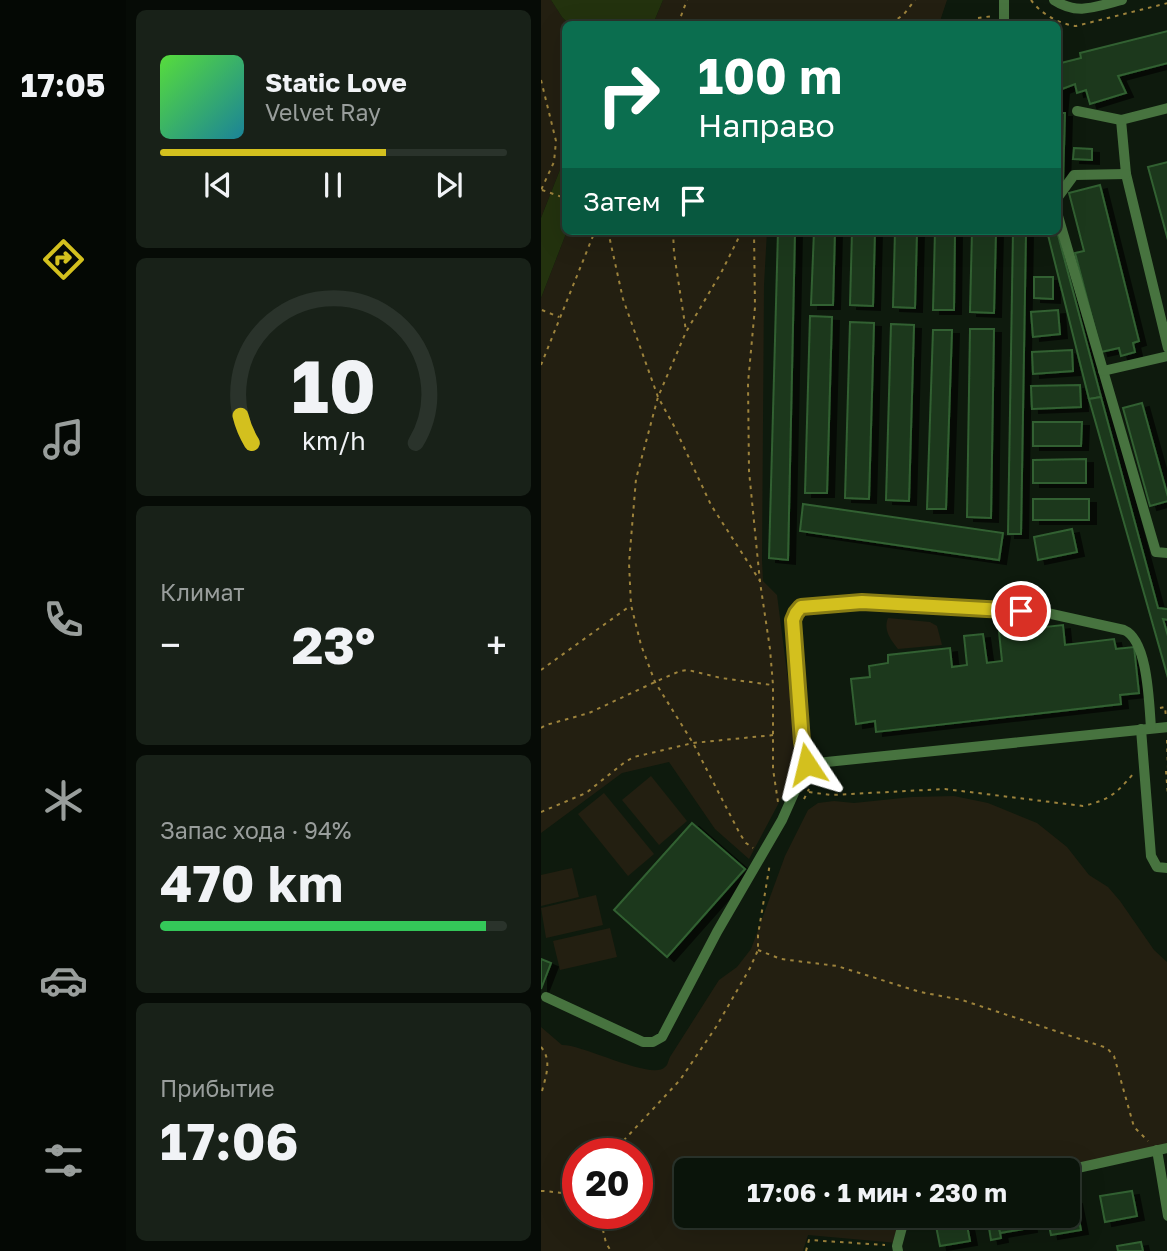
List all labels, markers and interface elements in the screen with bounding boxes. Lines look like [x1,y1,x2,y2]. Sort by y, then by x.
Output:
text: 100 m [698,46,842,105]
icon: right [583,49,674,140]
text: 17:05 [21,66,105,104]
text: Static Love [265,67,407,98]
text: Velvet Ray [265,98,381,126]
text: Направо [698,106,835,144]
icon: previous [199,166,237,204]
icon: pause [314,166,352,204]
icon: next [430,166,468,204]
icon: arrive [674,182,712,220]
text: Затем [583,186,660,217]
icon: directions [39,235,88,284]
text: 10 [291,343,376,430]
icon: music [39,415,88,464]
text: km/h [302,425,365,456]
text: Климат [160,578,245,606]
pin [991,581,1051,641]
icon: arrive [1002,592,1040,630]
icon: phone [39,595,88,644]
text: 23° [292,613,375,675]
text: − [160,622,181,667]
text: + [486,622,507,667]
position arrow [770,727,844,801]
icon: climate [39,776,88,825]
text: Запас хода · 94% [160,816,351,844]
text: 470 km [160,851,343,913]
icon: car [39,956,88,1005]
text: Прибытие [160,1074,275,1102]
text: 17:06 [160,1109,299,1171]
icon: filters [39,1136,88,1185]
speed limit sign: 20 [562,1138,653,1229]
text: 17:06 · 1 мин · 230 m [747,1177,1007,1208]

